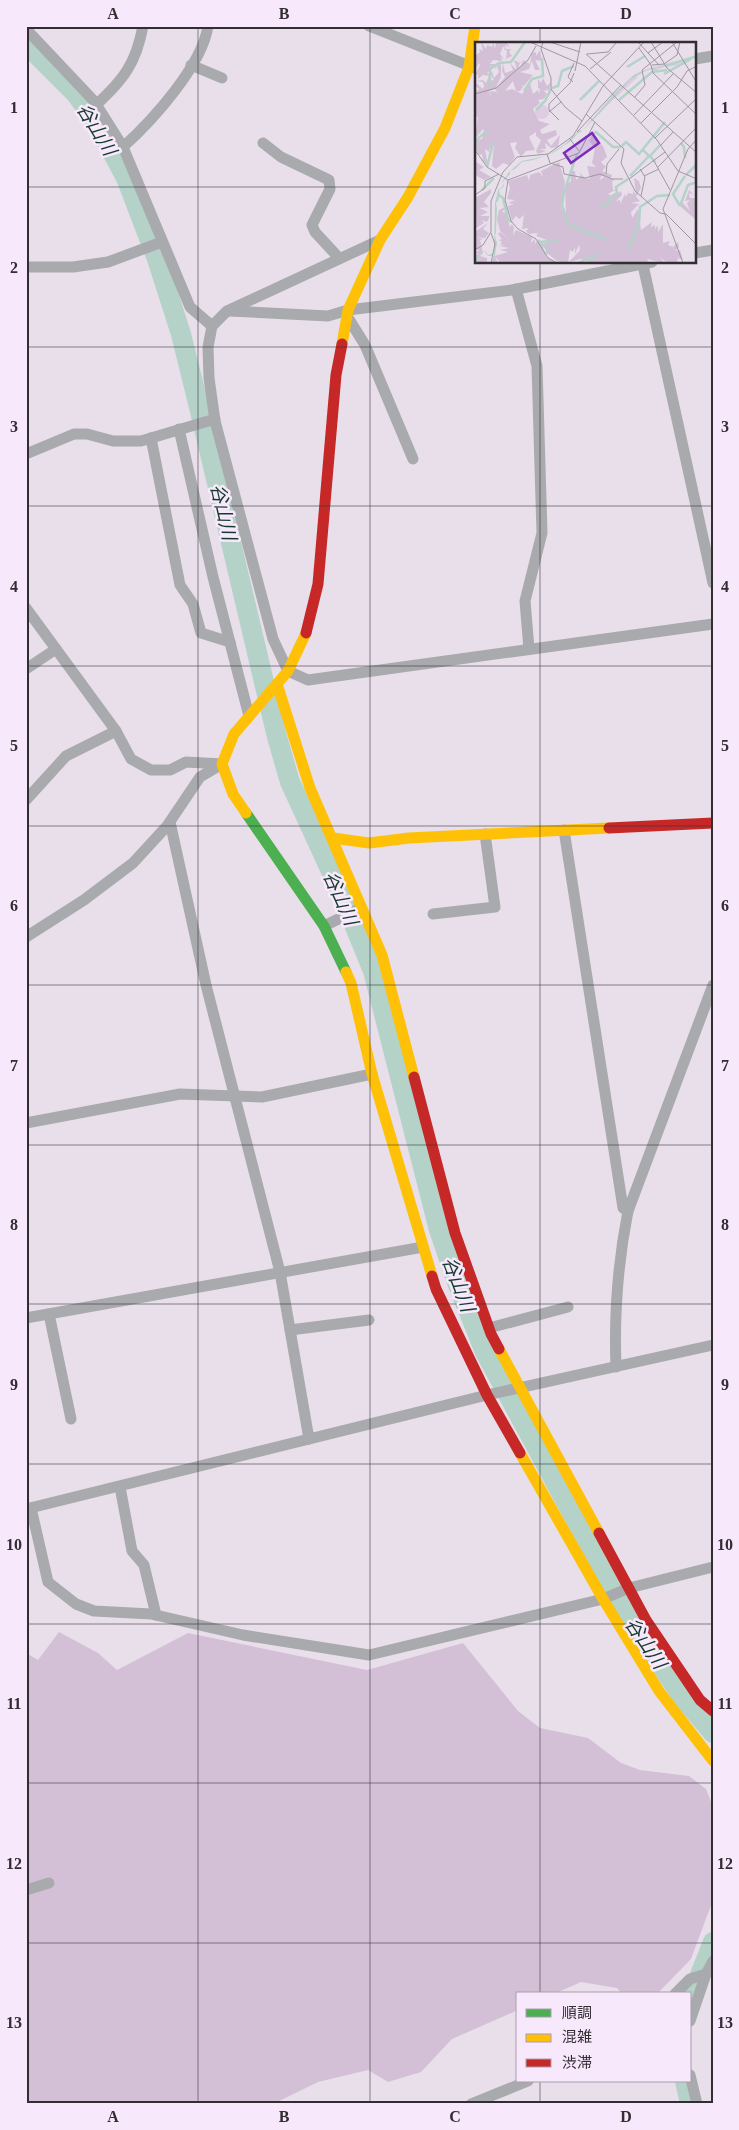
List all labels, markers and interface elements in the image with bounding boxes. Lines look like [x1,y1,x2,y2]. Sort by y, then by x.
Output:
text: A [107,5,119,22]
text: B [279,5,290,22]
text: C [449,5,461,22]
text: D [620,5,632,22]
inset map [475,42,696,264]
text: 1 [10,99,18,116]
water label: 谷山川 [73,99,121,161]
text: 1 [721,99,729,116]
text: 2 [10,259,18,276]
text: 2 [721,259,729,276]
text: 3 [10,418,18,435]
text: 3 [721,418,729,435]
water label: 谷山川 [207,482,241,544]
text: 4 [10,578,18,595]
text: 4 [721,578,729,595]
text: 5 [10,737,18,754]
text: 5 [721,737,729,754]
water label: 谷山川 [319,868,363,930]
text: 6 [10,897,18,914]
text: 6 [721,897,729,914]
text: 7 [10,1057,18,1074]
text: 7 [721,1057,729,1074]
text: 8 [10,1216,18,1233]
text: 8 [721,1216,729,1233]
water label: 谷山川 [439,1254,479,1316]
text: 9 [10,1376,18,1393]
text: 9 [721,1376,729,1393]
text: 10 [6,1536,22,1553]
text: 10 [717,1536,733,1553]
water label: 谷山川 [621,1614,671,1674]
text: 11 [6,1695,22,1712]
text: 11 [717,1695,733,1712]
text: 12 [6,1855,22,1872]
text: 12 [717,1855,733,1872]
legend [516,1992,692,2082]
text: 順調 [562,2005,592,2021]
text: 13 [6,2014,22,2031]
text: 13 [717,2014,733,2031]
text: 混雑 [562,2029,592,2045]
text: 渋滞 [562,2055,592,2071]
text: A [107,2108,119,2125]
text: B [279,2108,290,2125]
text: C [449,2108,461,2125]
text: D [620,2108,632,2125]

